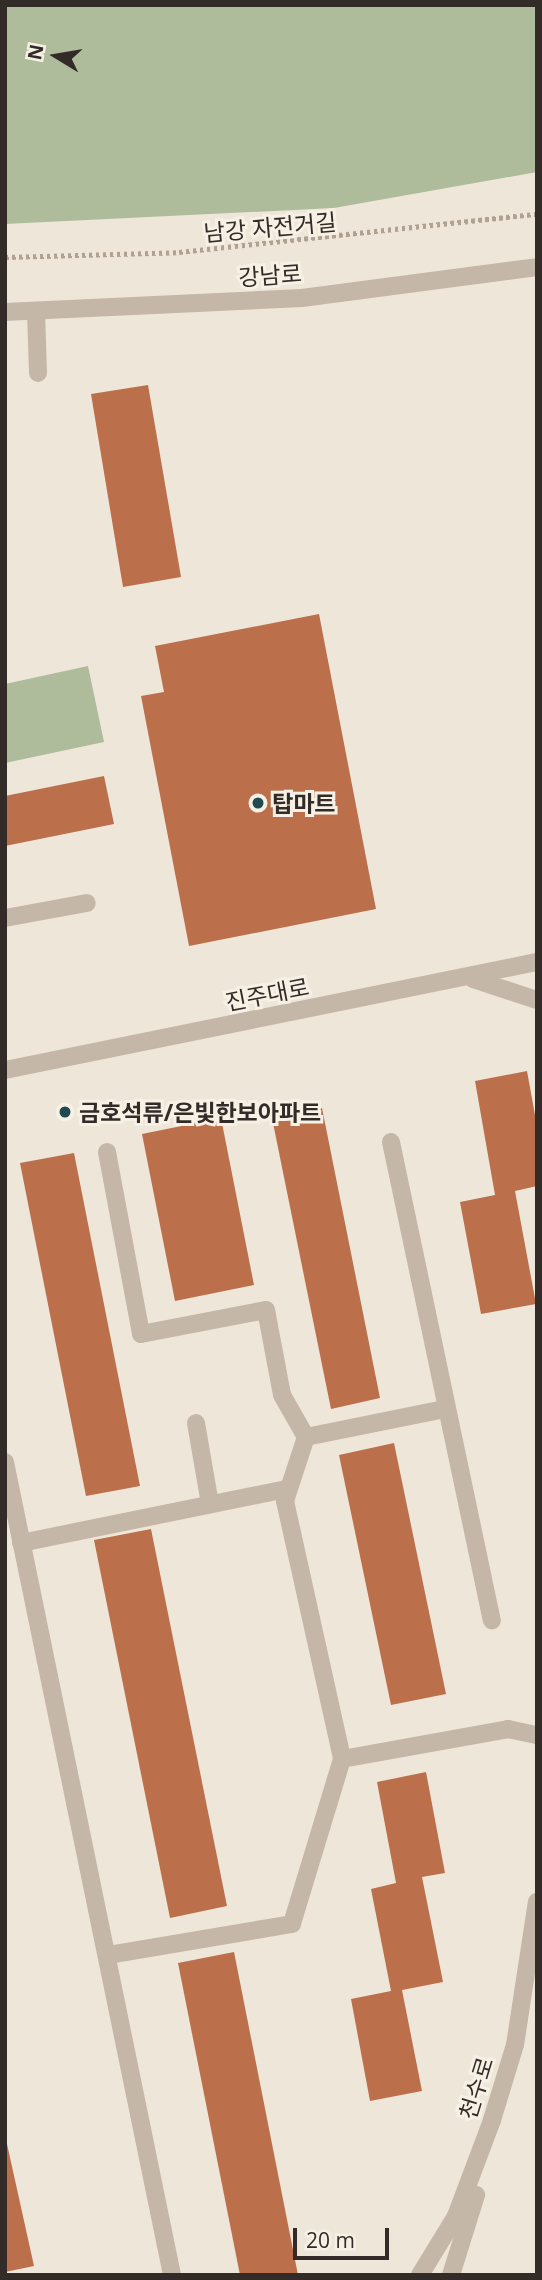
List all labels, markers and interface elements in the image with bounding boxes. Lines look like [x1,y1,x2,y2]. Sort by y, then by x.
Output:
north arrow [21,21,91,91]
text: N [21,42,50,62]
street label: 남강 자전거길 [203,207,337,247]
street label: 강남로 [237,259,303,291]
place label: 탑마트 [272,789,335,817]
marker: 탑마트 [250,795,266,811]
street label: 진주대로 [223,972,311,1016]
place label: 금호석류/은빛한보아파트 [79,1098,321,1126]
marker: 금호석류/은빛한보아파트 [57,1104,73,1120]
street label: 천수로 [454,2054,498,2122]
scale bar [297,2214,393,2258]
text: 20 m [306,2226,355,2254]

